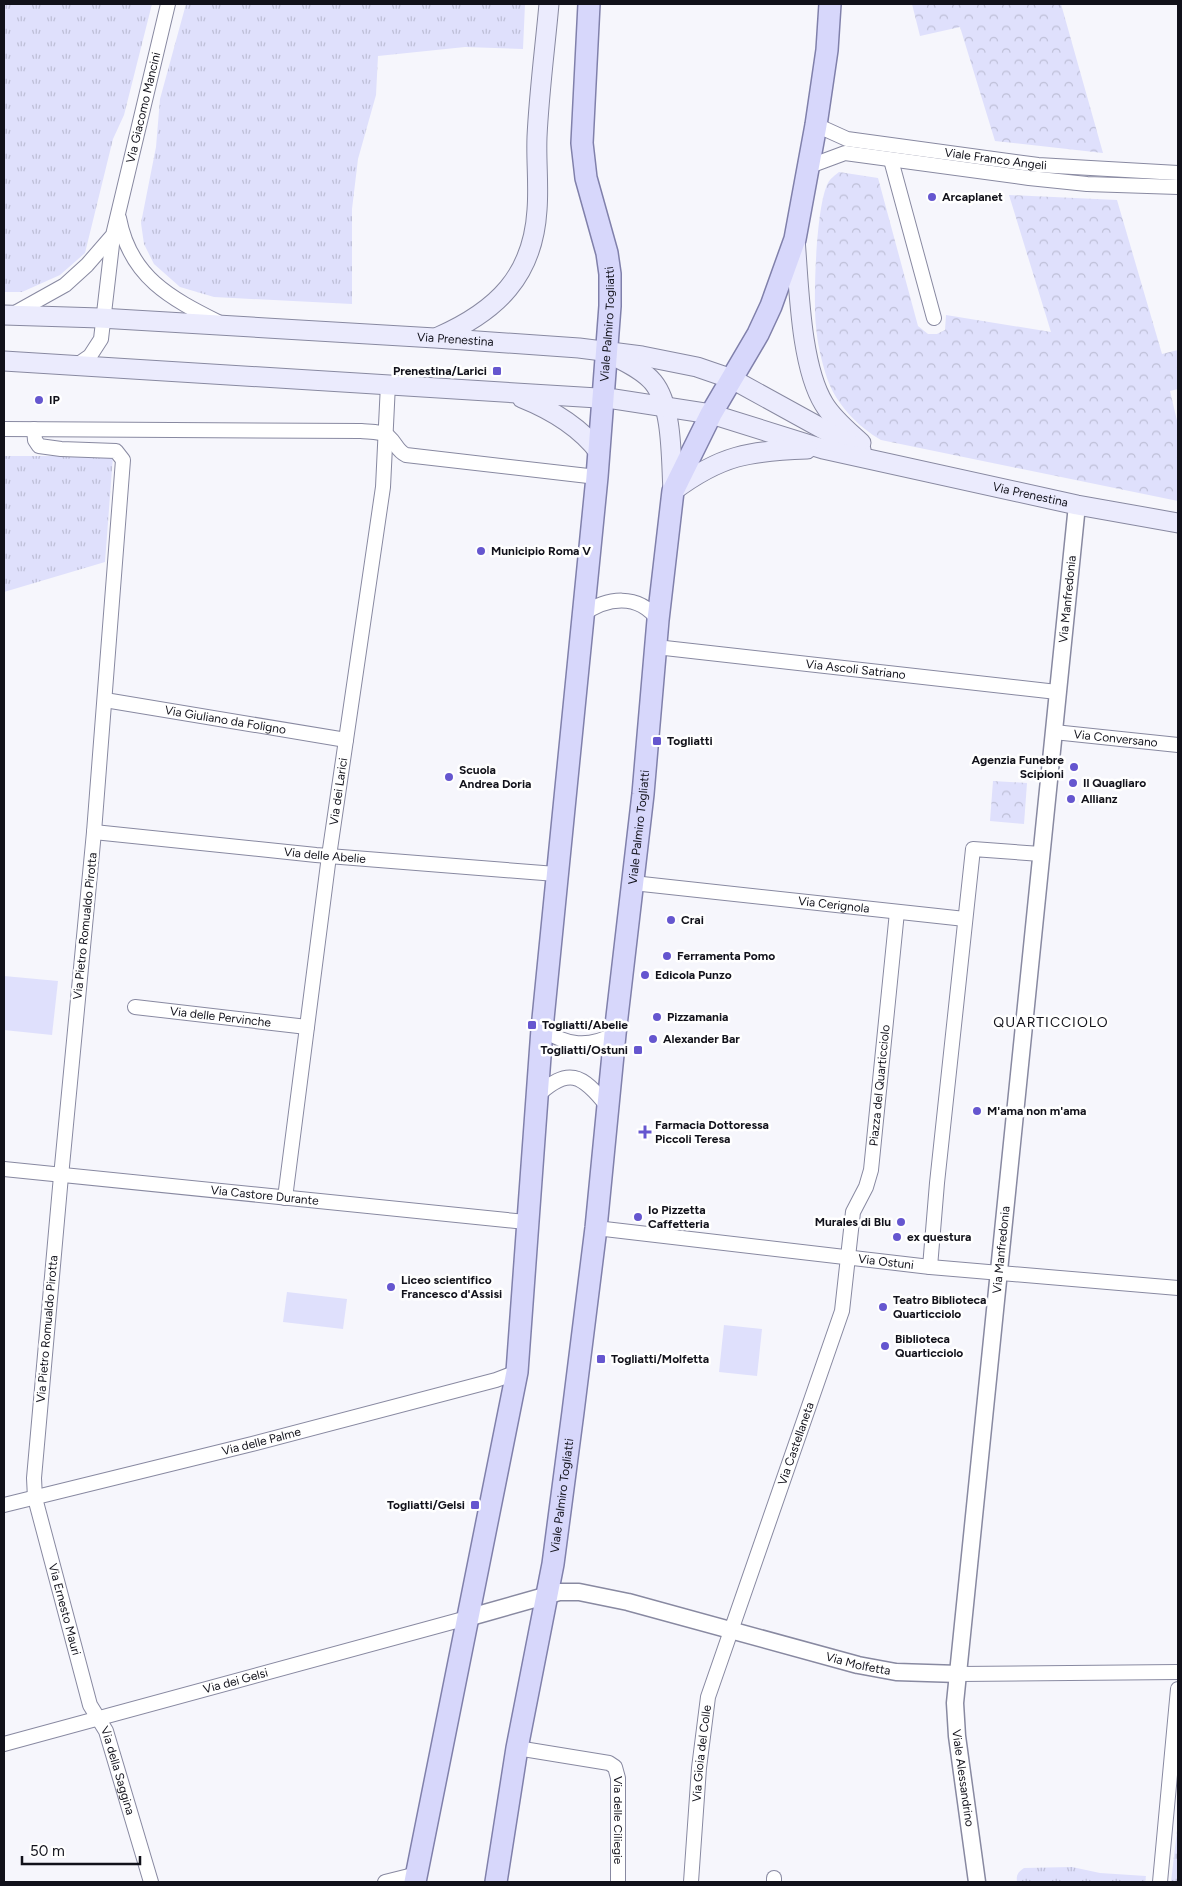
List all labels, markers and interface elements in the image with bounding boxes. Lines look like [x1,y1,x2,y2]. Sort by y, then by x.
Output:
street label: Via Giacomo Mancini [123,51,163,164]
street label: Viale Franco Angeli [944,145,1047,172]
place label: Arcaplanet [942,190,1003,204]
marker: Arcaplanet [926,191,938,203]
street label: Viale Palmiro Togliatti [597,266,617,382]
street label: Via Prenestina [417,330,494,349]
place label: Prenestina/Larici [393,364,487,378]
marker: Prenestina/Larici [491,365,503,377]
place label: IP [49,393,60,407]
marker: IP [33,394,45,406]
street label: Via Prenestina [991,480,1069,510]
place label: Municipio Roma V [491,544,591,558]
marker: Municipio Roma V [475,545,487,557]
street label: Via Manfredonia [1056,555,1079,644]
street label: Via Ascoli Satriano [805,657,907,682]
street label: Via Giuliano da Foligno [164,703,287,737]
street label: Via Conversano [1073,727,1158,750]
place label: Togliatti [667,734,713,748]
marker: Togliatti [651,735,663,747]
place label: Agenzia Funebre Scipioni [972,753,1064,781]
street label: Via dei Larici [327,757,350,826]
marker: Agenzia Funebre Scipioni [1068,761,1080,773]
place label: Scuola Andrea Doria [459,763,531,791]
street label: Viale Palmiro Togliatti [625,769,652,885]
marker: Scuola Andrea Doria [443,771,455,783]
place label: Il Quagliaro [1083,776,1146,790]
marker: Il Quagliaro [1067,777,1079,789]
place label: Allianz [1081,792,1118,806]
marker: Allianz [1065,793,1077,805]
street label: Via delle Abelie [283,845,367,866]
street label: Via Pietro Romualdo Pirotta [70,852,100,1000]
street label: Via Cerignola [797,894,870,916]
place label: Crai [681,913,704,927]
marker: Crai [665,914,677,926]
place label: Ferramenta Pomo [677,949,775,963]
marker: Ferramenta Pomo [661,950,673,962]
place label: Edicola Punzo [655,968,732,982]
marker: Edicola Punzo [639,969,651,981]
street label: Via delle Pervinche [169,1004,272,1030]
place label: Pizzamania [667,1010,728,1024]
marker: Pizzamania [651,1011,663,1023]
district label: QUARTICCIOLO [993,1014,1109,1031]
place label: Togliatti/Abelie [542,1018,628,1032]
marker: Togliatti/Abelie [526,1019,538,1031]
street label: Piazza del Quarticciolo [866,1024,893,1147]
place label: Alexander Bar [663,1032,740,1046]
marker: Alexander Bar [647,1033,659,1045]
place label: Togliatti/Ostuni [540,1043,628,1057]
marker: Togliatti/Ostuni [632,1044,644,1056]
place label: M'ama non m'ama [987,1104,1086,1118]
marker: M'ama non m'ama [971,1105,983,1117]
place label: Farmacia Dottoressa Piccoli Teresa [655,1118,769,1146]
marker: Farmacia Dottoressa Piccoli Teresa [639,1126,651,1138]
street label: Via Castore Durante [210,1183,320,1208]
place label: Io Pizzetta Caffetteria [648,1203,709,1231]
street label: Via Manfredonia [990,1205,1013,1294]
marker: Io Pizzetta Caffetteria [632,1211,644,1223]
place label: Murales di Blu [815,1215,891,1229]
marker: Murales di Blu [895,1216,907,1228]
place label: ex questura [907,1230,971,1244]
marker: ex questura [891,1231,903,1243]
street label: Via Ostuni [857,1252,915,1272]
street label: Via Pietro Romualdo Pirotta [34,1255,60,1403]
place label: Liceo scientifico Francesco d'Assisi [401,1273,502,1301]
marker: Liceo scientifico Francesco d'Assisi [385,1281,397,1293]
place label: Teatro Biblioteca Quarticciolo [893,1293,986,1321]
marker: Teatro Biblioteca Quarticciolo [877,1301,889,1313]
place label: Biblioteca Quarticciolo [895,1332,963,1360]
marker: Biblioteca Quarticciolo [879,1340,891,1352]
place label: Togliatti/Molfetta [611,1352,709,1366]
marker: Togliatti/Molfetta [595,1353,607,1365]
street label: Via Castellaneta [775,1400,817,1487]
street label: Via delle Palme [220,1424,303,1458]
street label: Viale Palmiro Togliatti [548,1438,576,1554]
place label: Togliatti/Gelsi [387,1498,465,1512]
marker: Togliatti/Gelsi [469,1499,481,1511]
street label: Via Ernesto Mauri [46,1562,83,1657]
street label: Via Molfetta [824,1649,892,1678]
street label: Via dei Gelsi [202,1666,269,1696]
street label: Via Gioia del Colle [690,1704,714,1803]
street label: Via della Saggina [98,1724,138,1817]
street label: Viale Alessandrino [949,1728,977,1828]
street label: Via delle Ciliegie [611,1776,625,1865]
scale bar [22,1834,140,1866]
text: 50 m [30,1842,65,1860]

